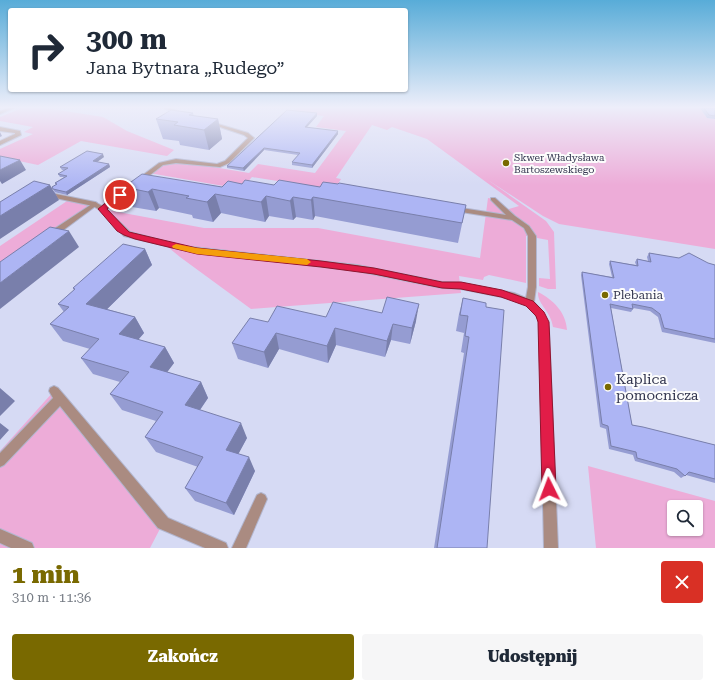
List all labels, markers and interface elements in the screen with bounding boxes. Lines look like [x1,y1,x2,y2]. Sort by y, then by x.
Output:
text: 300 m [86,23,167,56]
icon: right [20,24,72,76]
text: Jana Bytnara „Rudego” [86,57,284,78]
place label: Skwer Władysława Bartoszewskiego [514,152,605,175]
marker: Skwer Władysława Bartoszewskiego [501,158,511,168]
pin [103,178,137,212]
icon: arrive [109,184,131,206]
place label: Plebania [613,288,664,302]
marker: Plebania [600,290,610,300]
place label: Kaplica pomocnicza [616,371,699,403]
marker: Kaplica pomocnicza [603,382,613,392]
position arrow [528,468,570,510]
map controls [667,500,703,536]
button: search [667,500,703,536]
text: 1 min [12,561,79,589]
button: close [661,561,703,603]
text: 310 m · 11:36 [12,590,91,605]
button: Zakończ [12,634,354,680]
button: Udostępnij [362,634,703,680]

